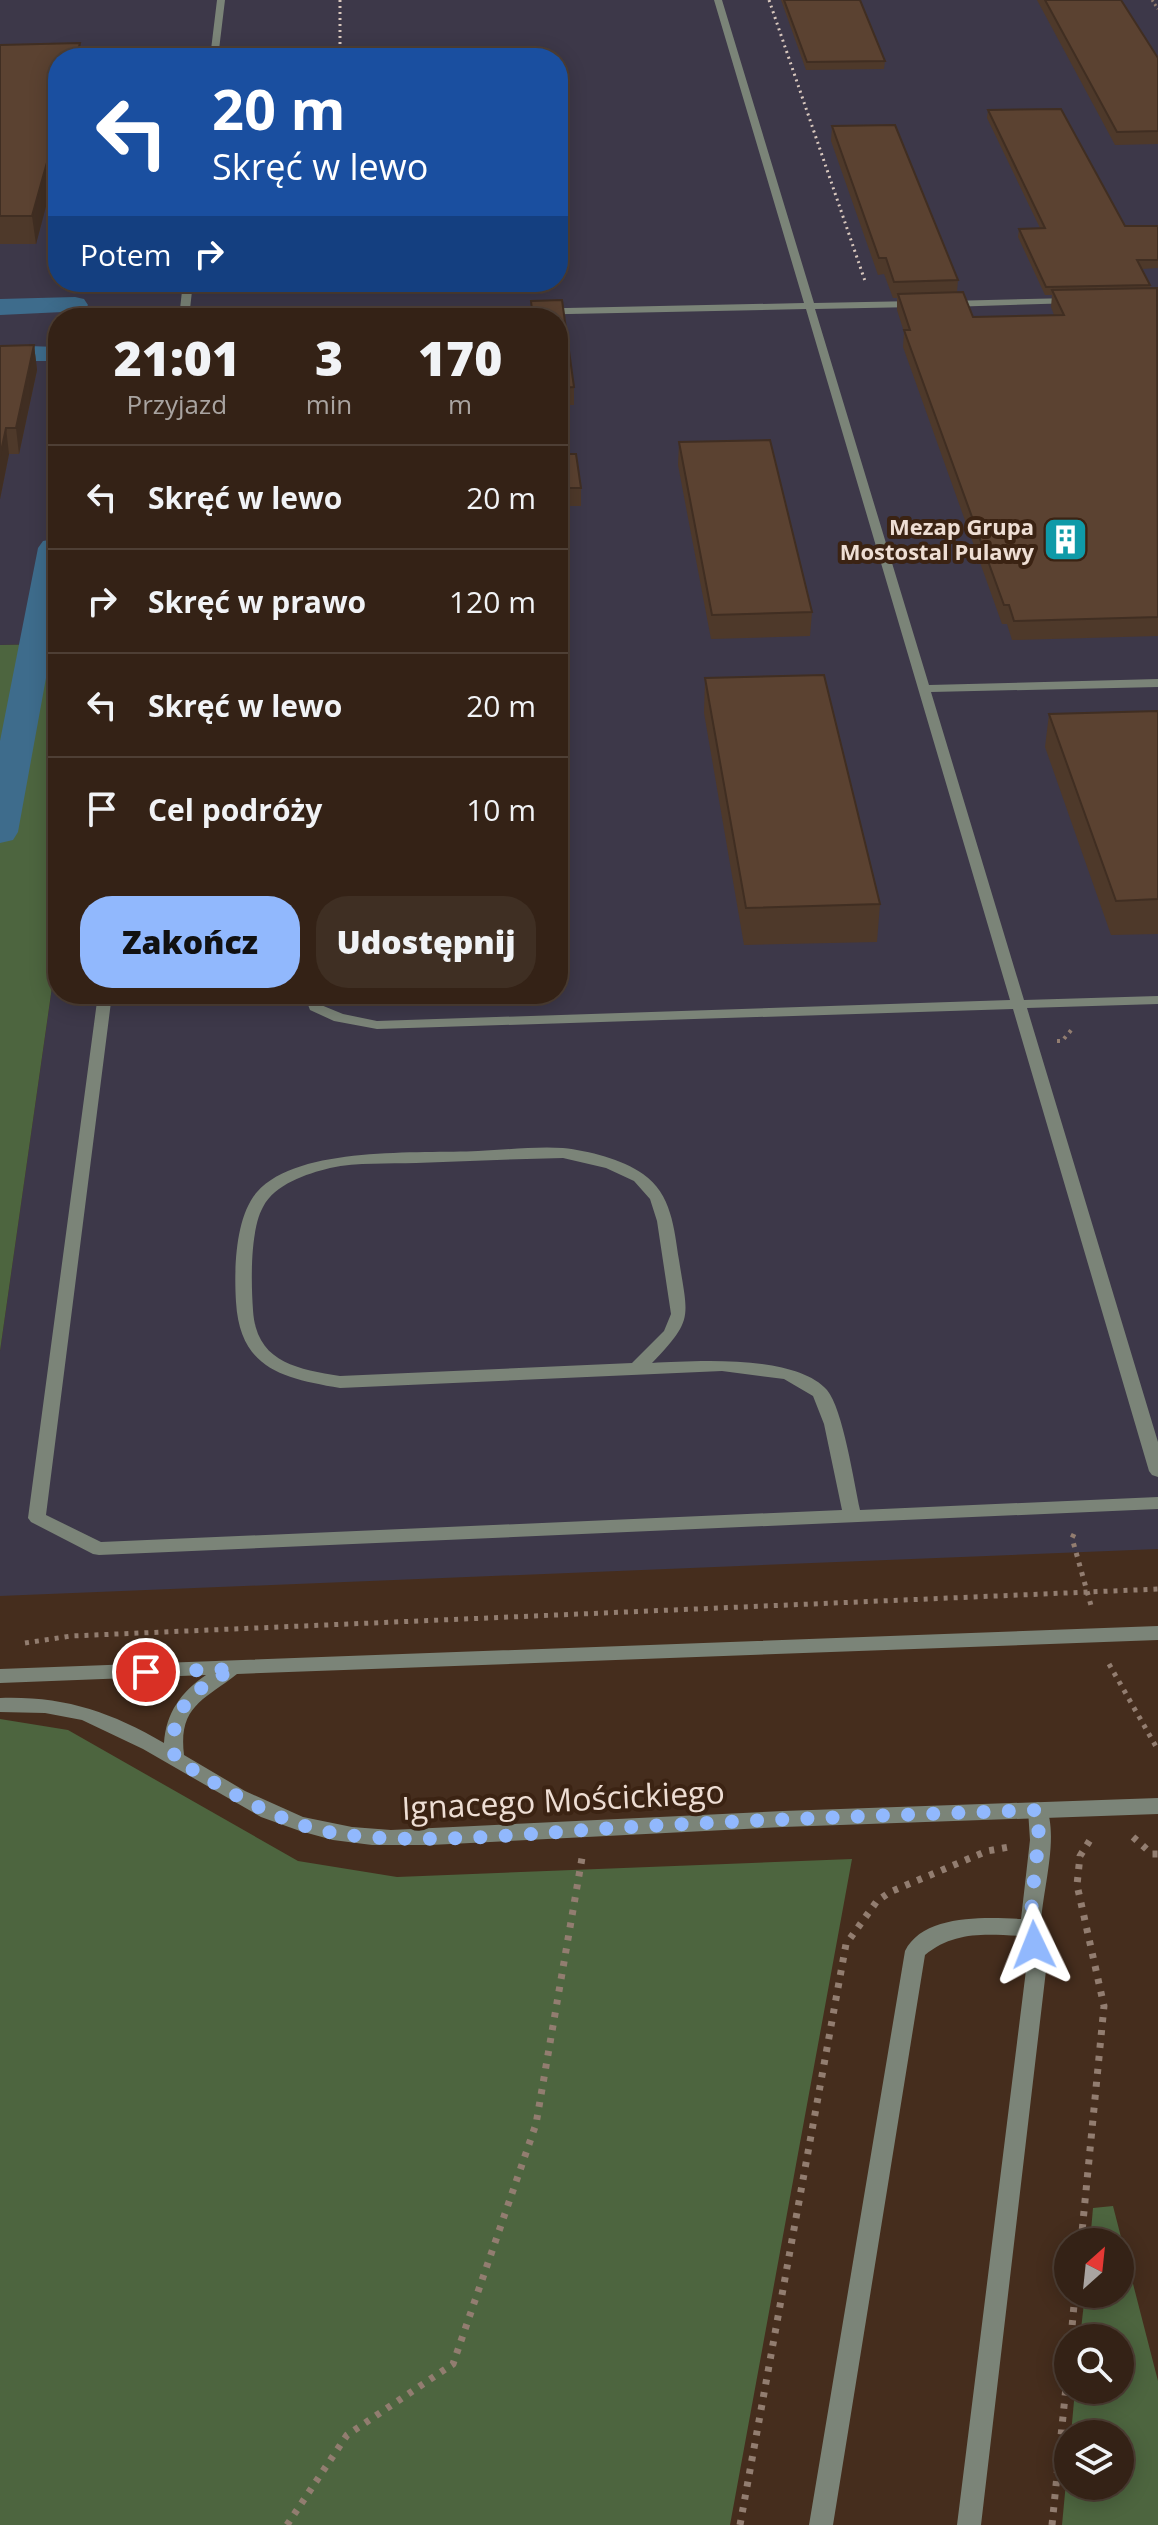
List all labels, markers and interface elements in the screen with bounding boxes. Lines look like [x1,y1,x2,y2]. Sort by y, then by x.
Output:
text: 20 m [212,70,346,146]
icon: left [80,80,184,184]
text: Skręć w lewo [212,142,428,191]
icon: right [187,232,231,276]
text: Potem [80,234,171,275]
text: 21:01 [114,325,240,390]
text: 3 [315,325,343,390]
text: 170 [418,325,502,390]
text: Przyjazd [127,386,227,422]
text: min [306,386,352,422]
text: m [448,386,472,422]
icon: left [80,475,124,519]
text: Skręć w lewo [148,477,342,518]
text: 20 m [466,477,536,518]
place label: Mezap Grupa Mostostal Pulawy [840,511,1034,566]
building icon: Mezap Grupa Mostostal Pulawy [1041,515,1089,563]
icon: right [80,579,124,623]
text: Skręć w prawo [148,581,366,622]
text: 120 m [449,581,536,622]
icon: left [80,683,124,727]
text: Skręć w lewo [148,685,342,726]
text: 20 m [466,685,536,726]
icon: arrive [80,787,124,831]
text: Cel podróży [148,789,322,830]
text: 10 m [466,789,536,830]
button: Zakończ [80,896,300,988]
button: Udostępnij [316,896,536,988]
pin [112,1638,180,1706]
icon: arrive [124,1650,168,1694]
street label: Ignacego Mościckiego [400,1769,726,1829]
position arrow [992,1903,1076,1987]
north arrow [1054,2228,1134,2308]
map controls [1054,2228,1134,2500]
button: search [1054,2324,1134,2404]
button: layers [1054,2420,1134,2500]

